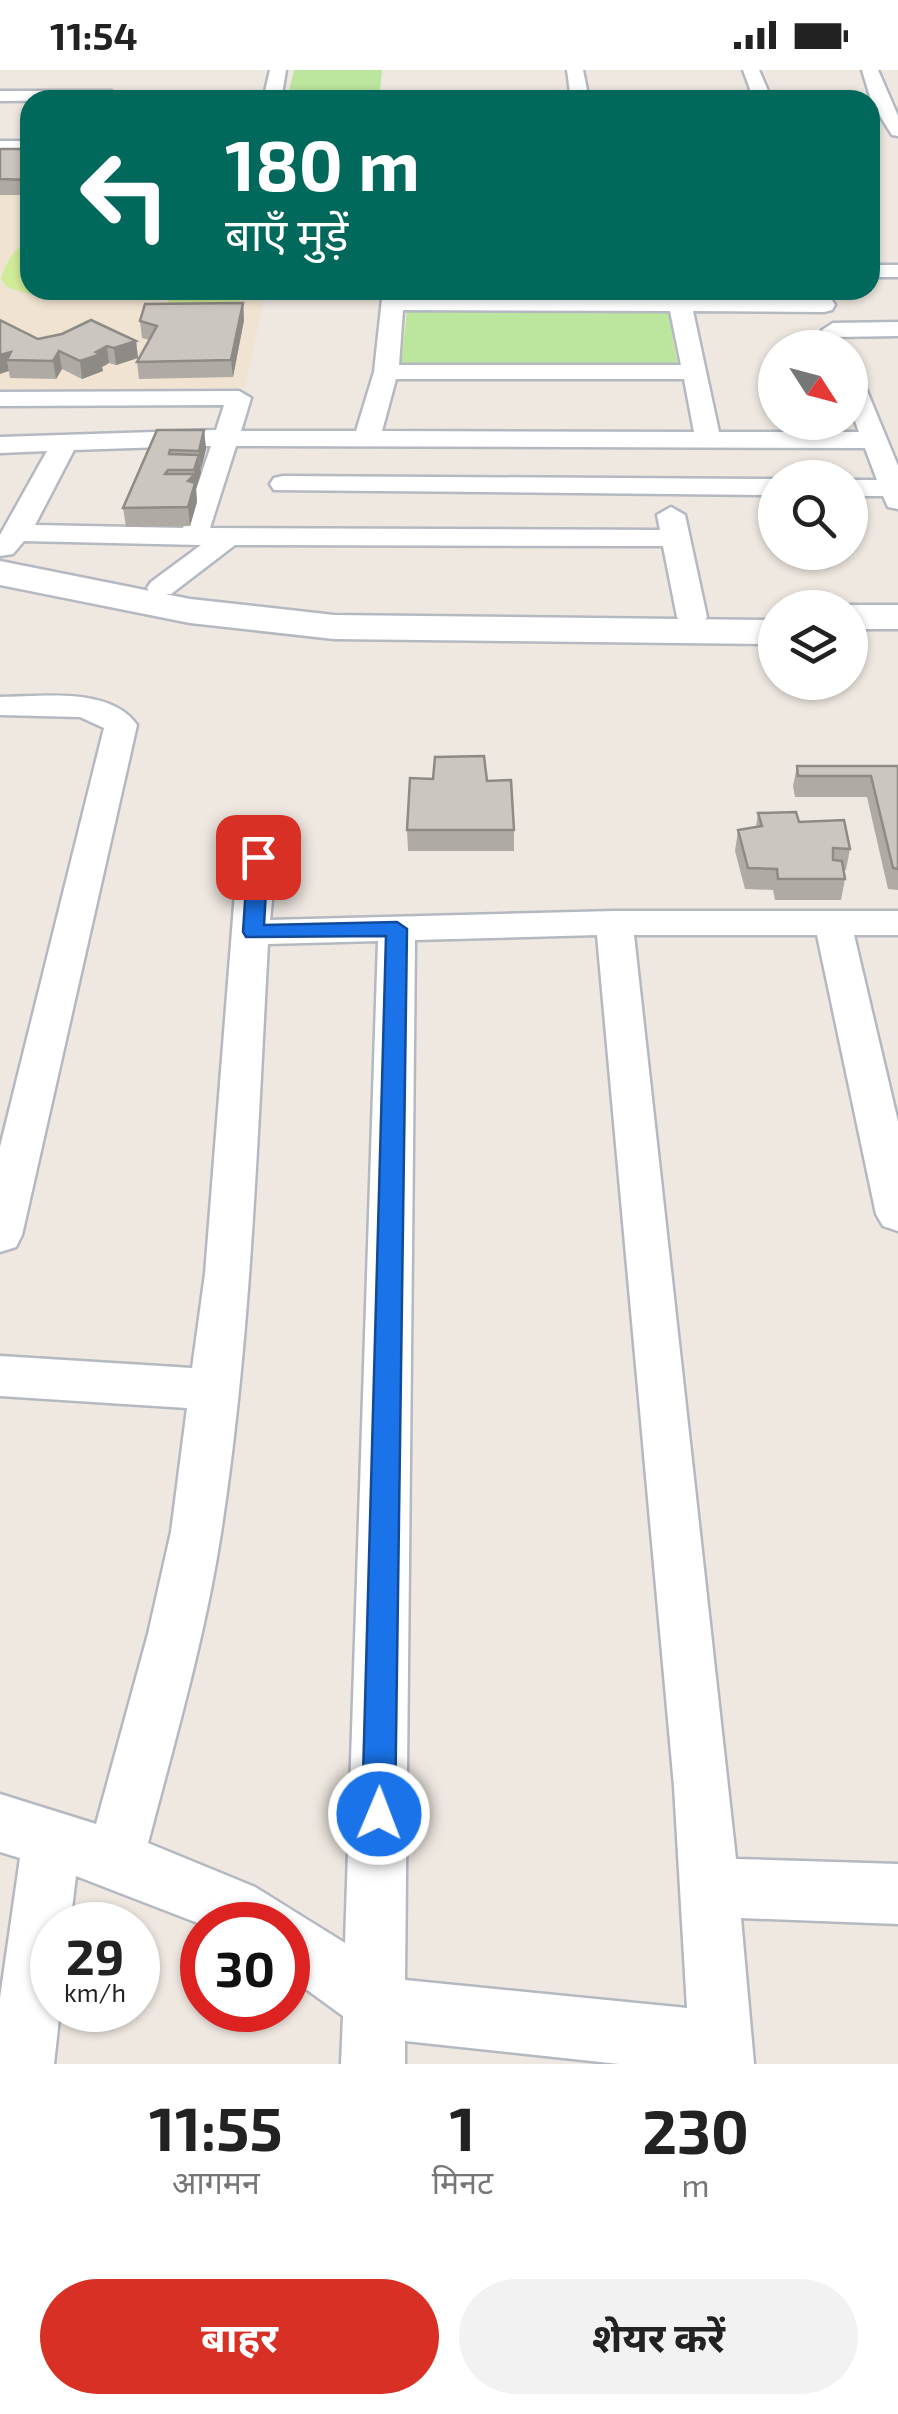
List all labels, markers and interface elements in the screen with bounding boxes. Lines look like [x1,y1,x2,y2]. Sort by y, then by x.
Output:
text: 11:54 [50,12,138,58]
text: 180 m [225,121,420,205]
icon: left [60,130,190,260]
text: बाएँ मुड़ें [225,206,348,260]
north arrow [758,330,868,440]
map controls [758,330,868,700]
button: search [758,460,868,570]
button: layers [758,590,868,700]
pin [216,815,301,900]
icon: arrive [231,830,286,885]
position arrow [327,1762,431,1866]
speed limit sign: 30 [180,1902,310,2032]
text: 29 [66,1925,124,1985]
text: km/h [64,1977,126,2007]
text: 11:55 [149,2091,283,2163]
text: 1 [449,2091,475,2163]
text: 230 [642,2094,749,2166]
text: आगमन [172,2162,260,2200]
text: मिनट [432,2162,493,2200]
text: m [681,2165,710,2203]
button: बाहर [40,2279,439,2394]
button: शेयर करें [459,2279,858,2394]

